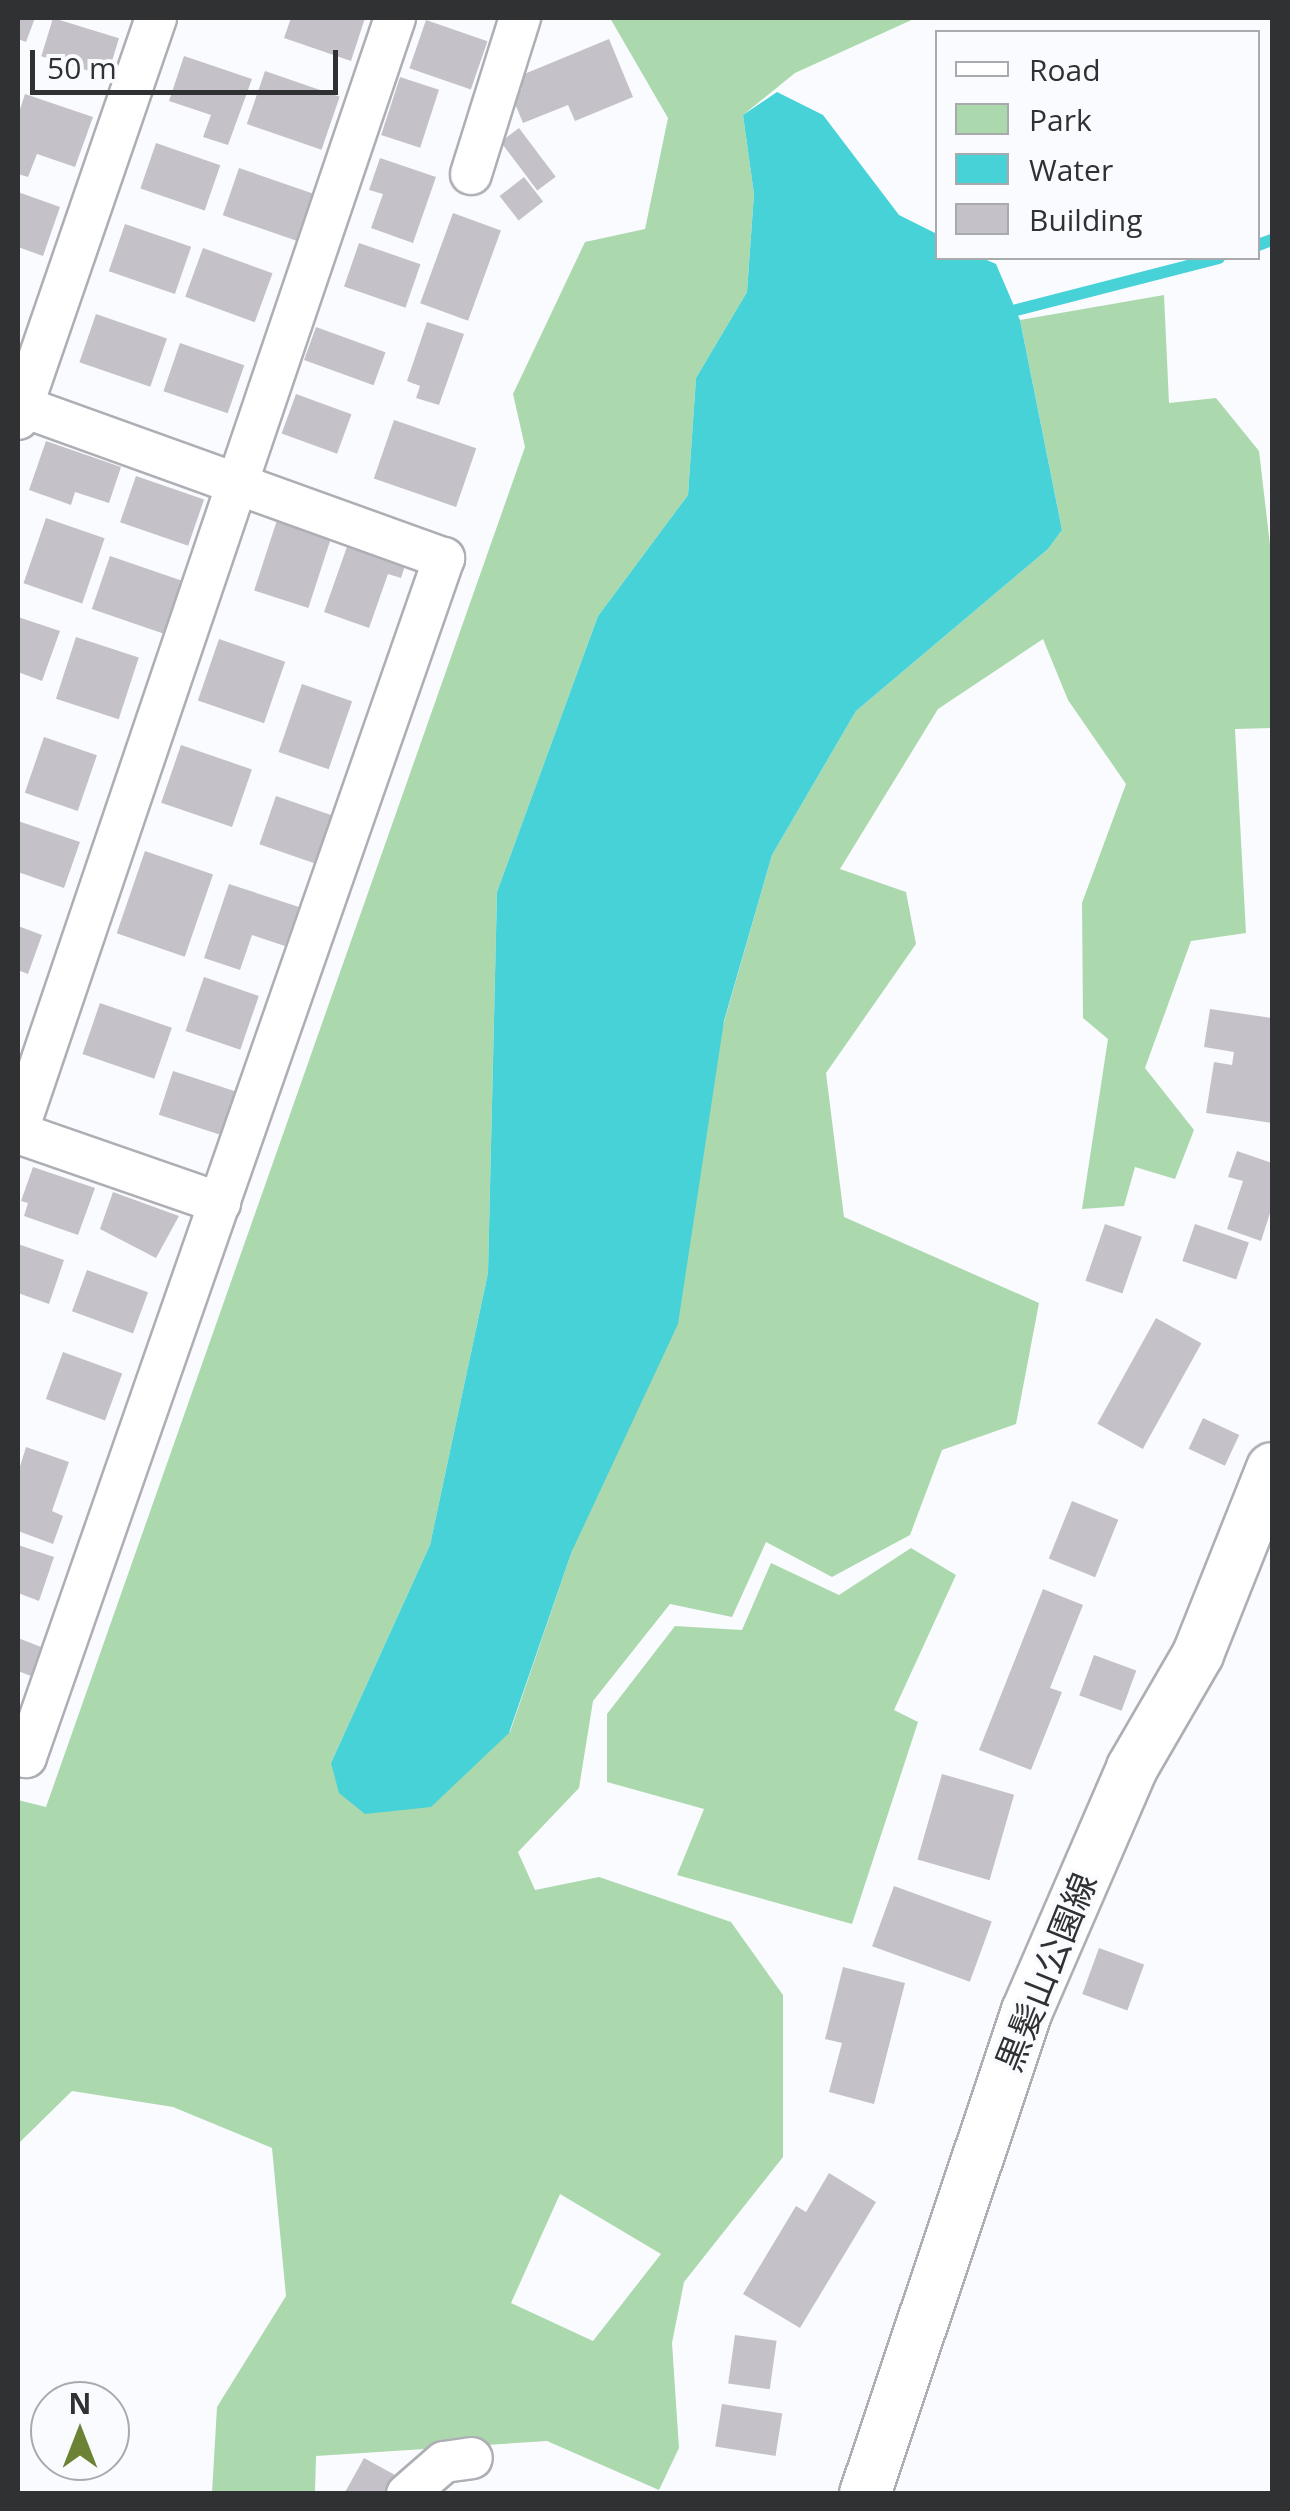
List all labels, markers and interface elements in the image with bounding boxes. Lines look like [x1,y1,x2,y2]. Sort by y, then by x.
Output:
scale bar [35,30,342,92]
legend [935,30,1260,260]
text: 50 m [47,47,117,88]
text: Road [1029,49,1101,90]
text: Park [1029,99,1092,140]
text: Water [1029,149,1113,190]
text: Building [1029,199,1143,240]
street label: 黒髪山公園線 [987,1867,1105,2077]
north arrow [30,2381,130,2481]
text: N [69,2384,91,2422]

